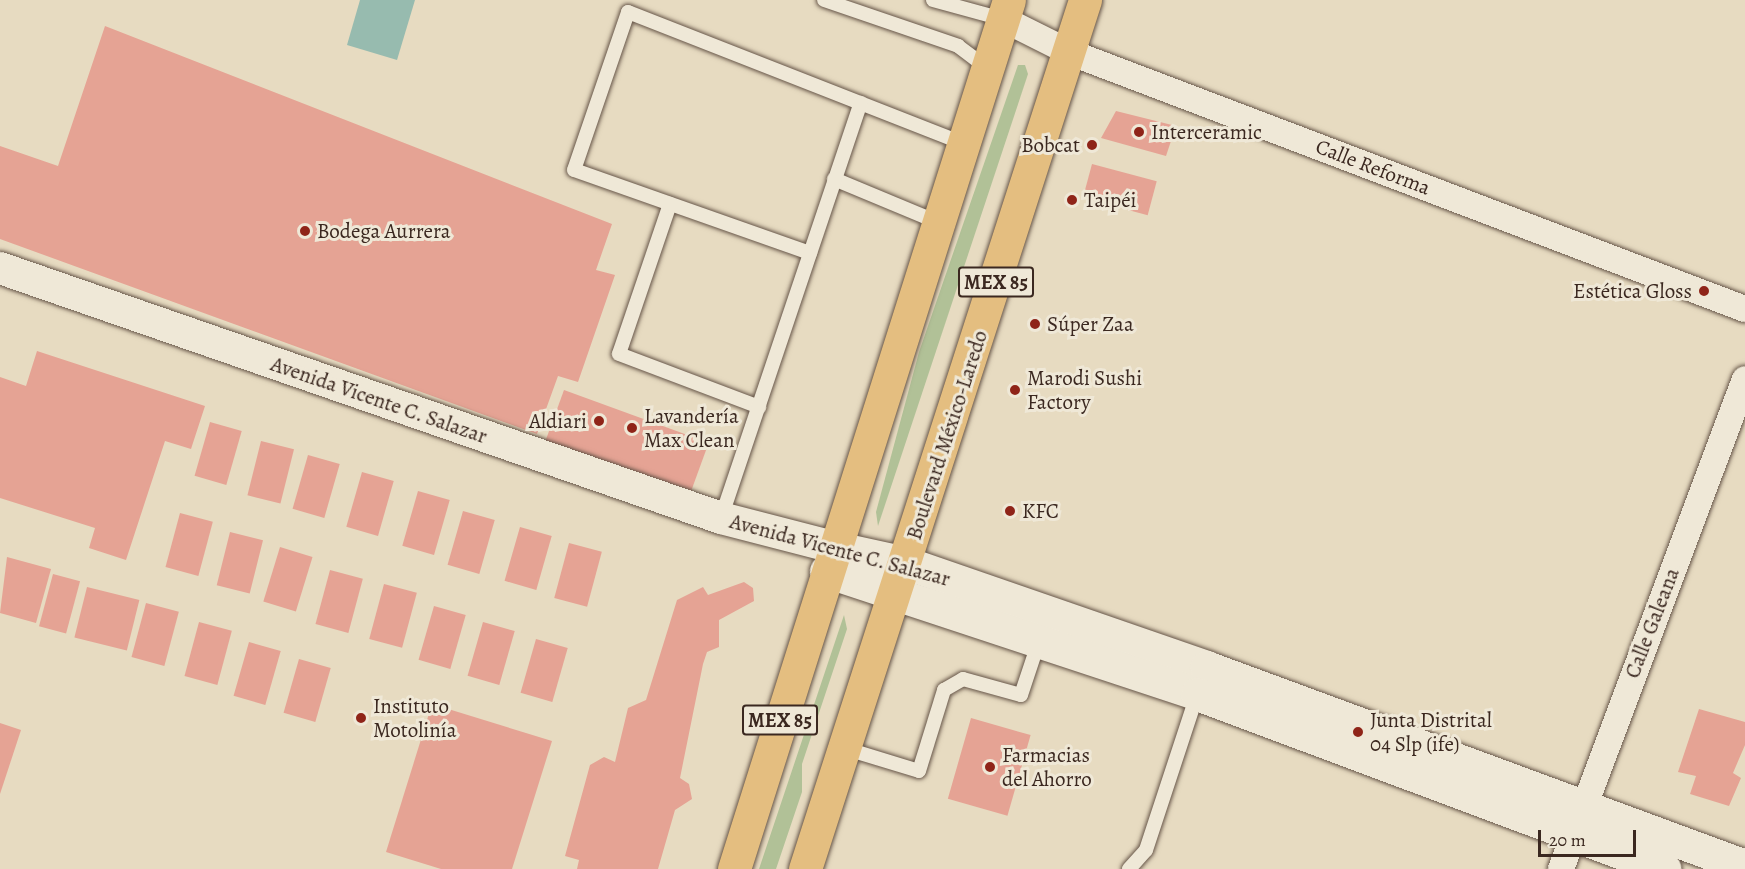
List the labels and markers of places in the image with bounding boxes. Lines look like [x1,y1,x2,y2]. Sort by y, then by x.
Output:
place label: Interceramic [1151,119,1262,145]
marker: Interceramic [1132,125,1146,139]
place label: Bobcat [1021,132,1080,158]
marker: Bobcat [1085,138,1099,152]
place label: Taipéi [1084,187,1137,213]
marker: Taipéi [1065,193,1079,207]
place label: Bodega Aurrera [317,218,451,244]
marker: Bodega Aurrera [298,224,312,238]
place label: Estética Gloss [1573,278,1692,304]
marker: Estética Gloss [1697,284,1711,298]
place label: Súper Zaa [1047,311,1134,337]
marker: Súper Zaa [1028,317,1042,331]
place label: Marodi Sushi Factory [1027,365,1142,415]
marker: Marodi Sushi Factory [1008,383,1022,397]
place label: Lavandería Max Clean [644,403,739,453]
place label: Aldiari [529,408,587,434]
marker: Aldiari [592,414,606,428]
marker: Lavandería Max Clean [625,421,639,435]
place label: KFC [1022,498,1059,524]
marker: KFC [1003,504,1017,518]
place label: Instituto Motolinía [373,693,456,743]
place label: Junta Distrital 04 Slp (ife) [1370,707,1492,757]
marker: Instituto Motolinía [354,711,368,725]
marker: Junta Distrital 04 Slp (ife) [1351,725,1365,739]
place label: Farmacias del Ahorro [1002,742,1092,792]
marker: Farmacias del Ahorro [983,760,997,774]

